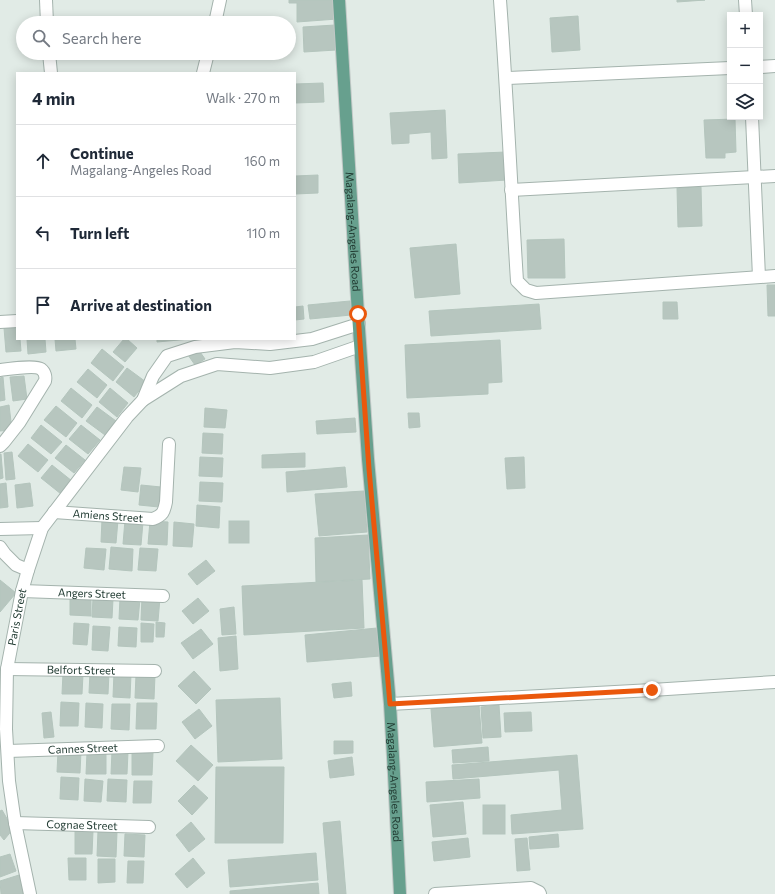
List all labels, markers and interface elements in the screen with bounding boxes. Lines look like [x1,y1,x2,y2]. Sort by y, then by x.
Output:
map controls [727,12,763,120]
button: + [727,12,763,48]
search box [16,16,296,60]
icon: search [30,27,52,49]
text: Search here [62,29,141,47]
button: − [727,48,763,84]
button: layers [727,84,763,120]
text: 4 min [32,88,75,109]
text: Walk · 270 m [206,90,280,106]
text: Continue [70,144,134,162]
icon: ahead [32,150,54,172]
text: 160 m [244,153,280,169]
text: Magalang-Angeles Road [70,162,212,178]
street label: Magalang-Angeles Road [343,171,364,292]
icon: left [32,222,54,244]
text: Turn left [70,224,129,242]
text: 110 m [247,225,280,241]
icon: arrive [32,294,54,316]
text: Arrive at destination [70,296,212,314]
route start [349,305,367,323]
street label: Amiens Street [72,506,144,524]
street label: Angers Street [58,585,127,601]
street label: Paris Street [5,586,29,647]
street label: Belfort Street [47,663,116,676]
route end [643,681,661,699]
street label: Magalang-Angeles Road [385,722,404,842]
street label: Cannes Street [48,740,119,756]
street label: Cognae Street [46,817,118,832]

